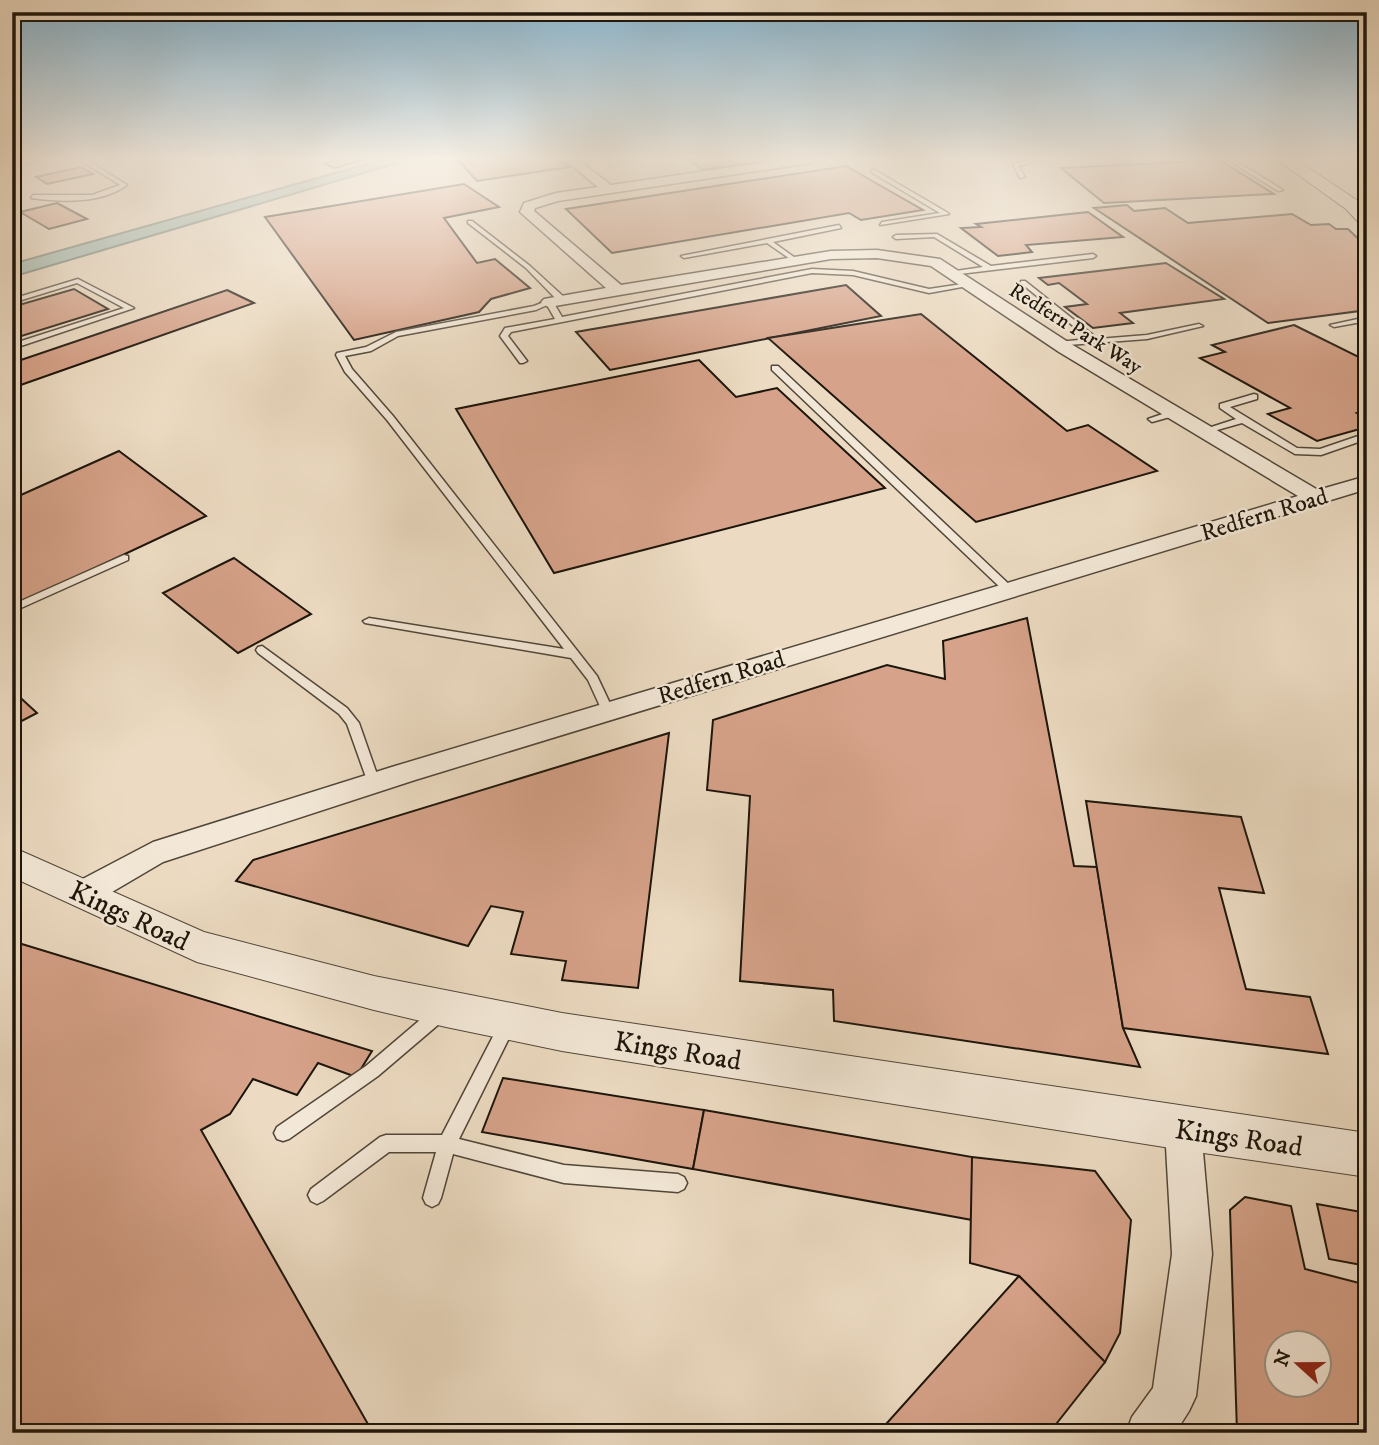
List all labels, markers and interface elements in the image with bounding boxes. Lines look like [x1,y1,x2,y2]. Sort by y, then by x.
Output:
street label: Redfern Park Way [1004,278,1148,381]
street label: Redfern Road [1197,481,1332,549]
street label: Redfern Road [654,644,789,712]
street label: Kings Road [64,873,195,959]
street label: Kings Road [612,1024,744,1079]
street label: Kings Road [1173,1112,1305,1165]
north arrow [1264,1330,1334,1400]
text: N [1270,1347,1297,1370]

